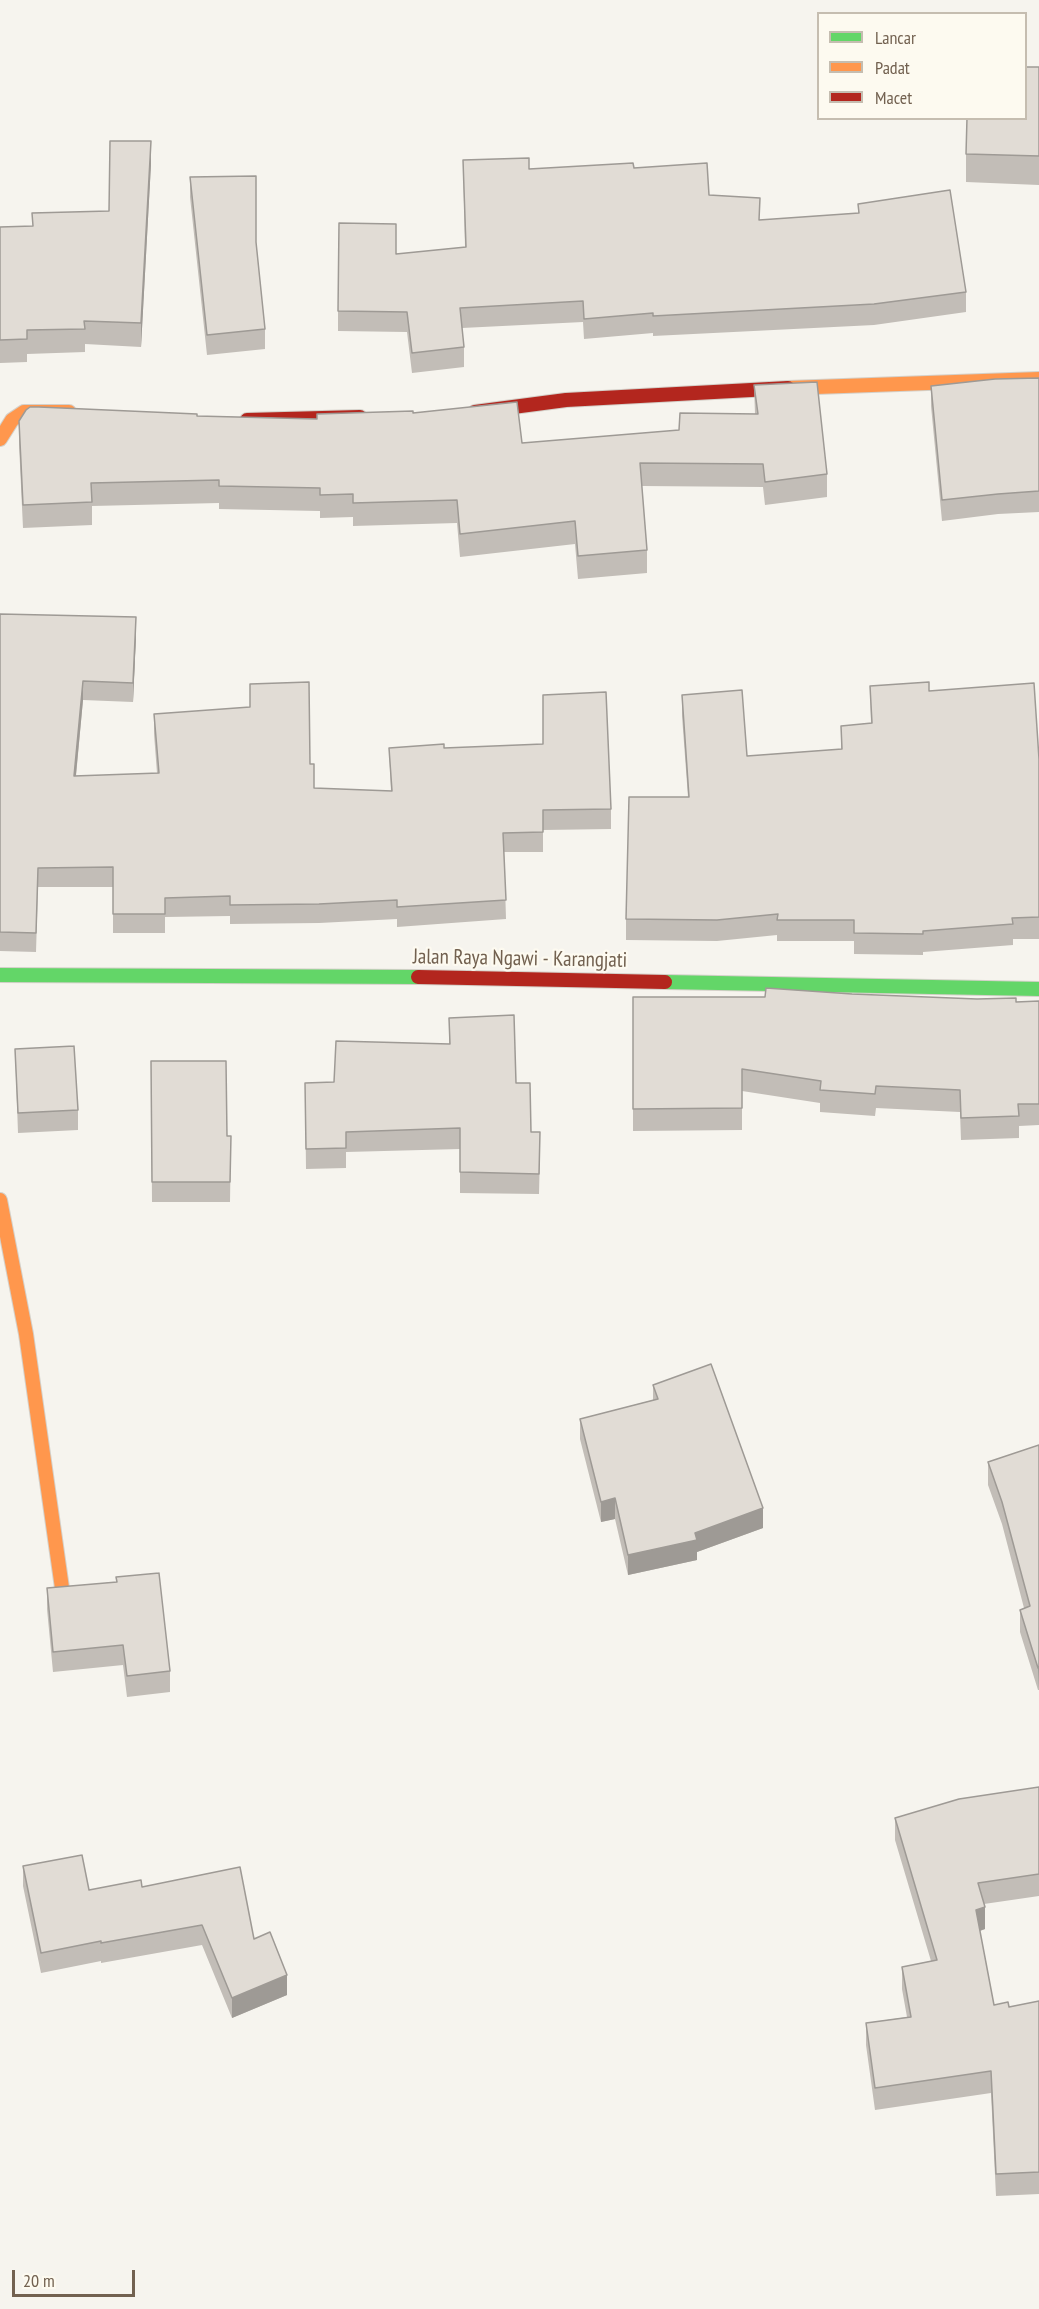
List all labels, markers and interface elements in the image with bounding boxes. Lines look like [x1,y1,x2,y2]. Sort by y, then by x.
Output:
legend [817,12,1027,120]
text: Lancar [875,26,916,49]
text: Padat [875,56,910,79]
text: Macet [875,86,912,109]
street label: Jalan Raya Ngawi - Karangjati [413,945,627,973]
scale bar [15,2258,138,2296]
text: 20 m [23,2269,55,2292]

